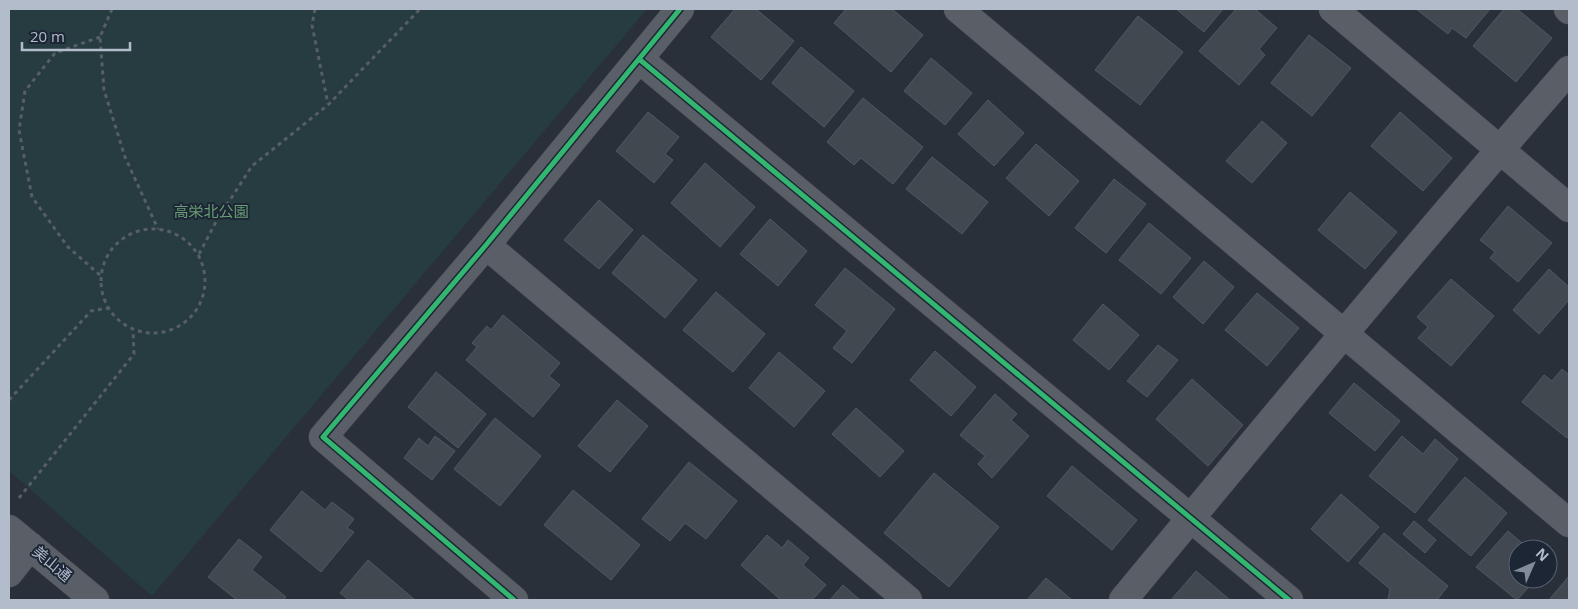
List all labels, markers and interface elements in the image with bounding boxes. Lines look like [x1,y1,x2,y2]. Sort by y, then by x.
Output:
scale bar [22,20,130,52]
text: 20 m [30,26,65,46]
park label: 高栄北公園 [173,201,249,221]
north arrow [1508,539,1558,589]
street label: 美山通 [29,541,76,585]
text: N [1532,544,1553,565]

